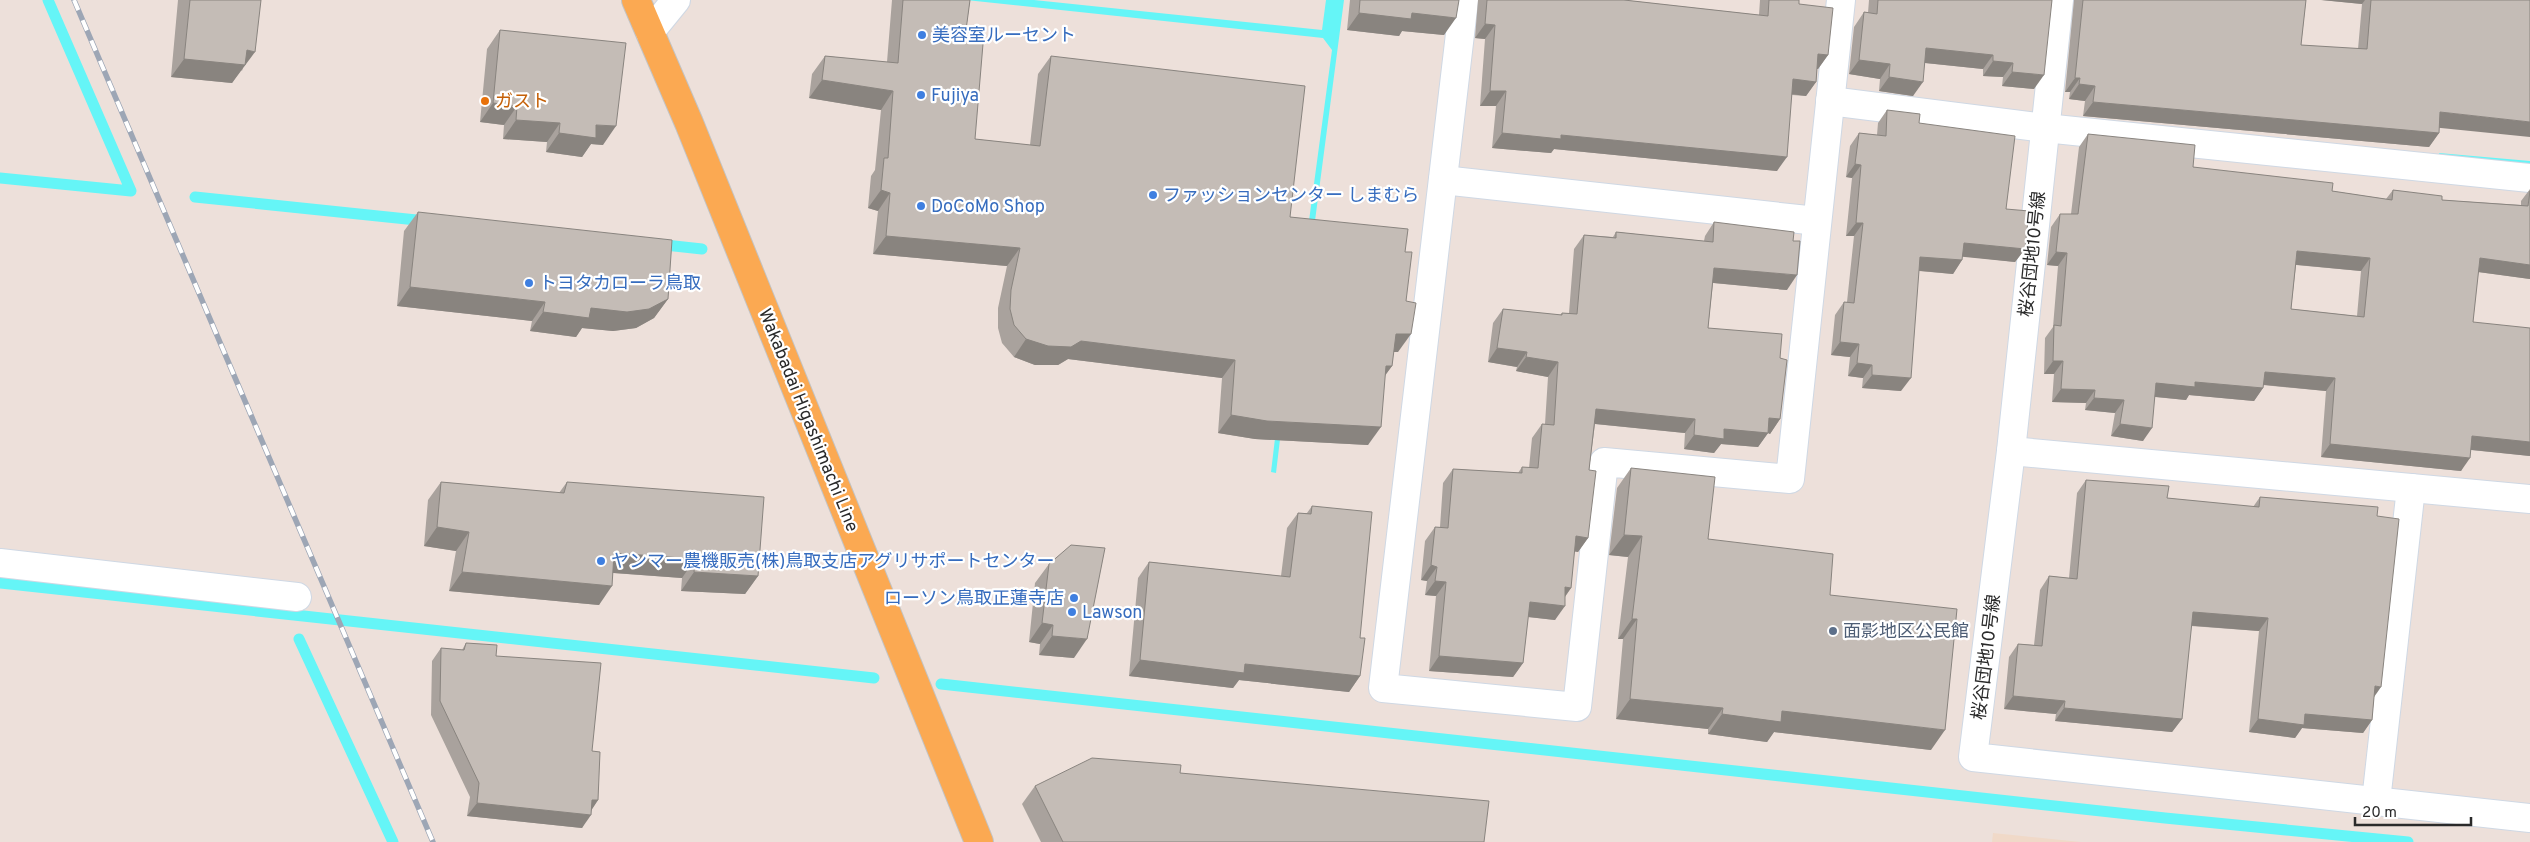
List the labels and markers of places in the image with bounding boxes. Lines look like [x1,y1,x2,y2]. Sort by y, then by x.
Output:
place label: 美容室ルーセント [932,25,1076,48]
marker: 美容室ルーセント [916,29,928,41]
place label: Fujiya [931,85,979,108]
marker: Fujiya [915,89,927,101]
place label: ガスト [495,91,549,114]
marker: ガスト [479,95,491,107]
place label: ファッションセンター しまむら [1163,185,1419,208]
marker: ファッションセンター しまむら [1147,189,1159,201]
place label: DoCoMo Shop [931,196,1045,219]
marker: DoCoMo Shop [915,200,927,212]
place label: トヨタカローラ鳥取 [539,273,701,296]
marker: トヨタカローラ鳥取 [523,277,535,289]
place label: ヤンマー農機販売(株)鳥取支店アグリサポートセンター [611,551,1054,574]
marker: ヤンマー農機販売(株)鳥取支店アグリサポートセンター [595,555,607,567]
place label: ローソン鳥取正蓮寺店 [884,588,1064,611]
marker: ローソン鳥取正蓮寺店 [1068,592,1080,604]
place label: Lawson [1082,602,1142,625]
marker: Lawson [1066,606,1078,618]
place label: 面影地区公民館 [1843,621,1969,644]
marker: 面影地区公民館 [1827,625,1839,637]

